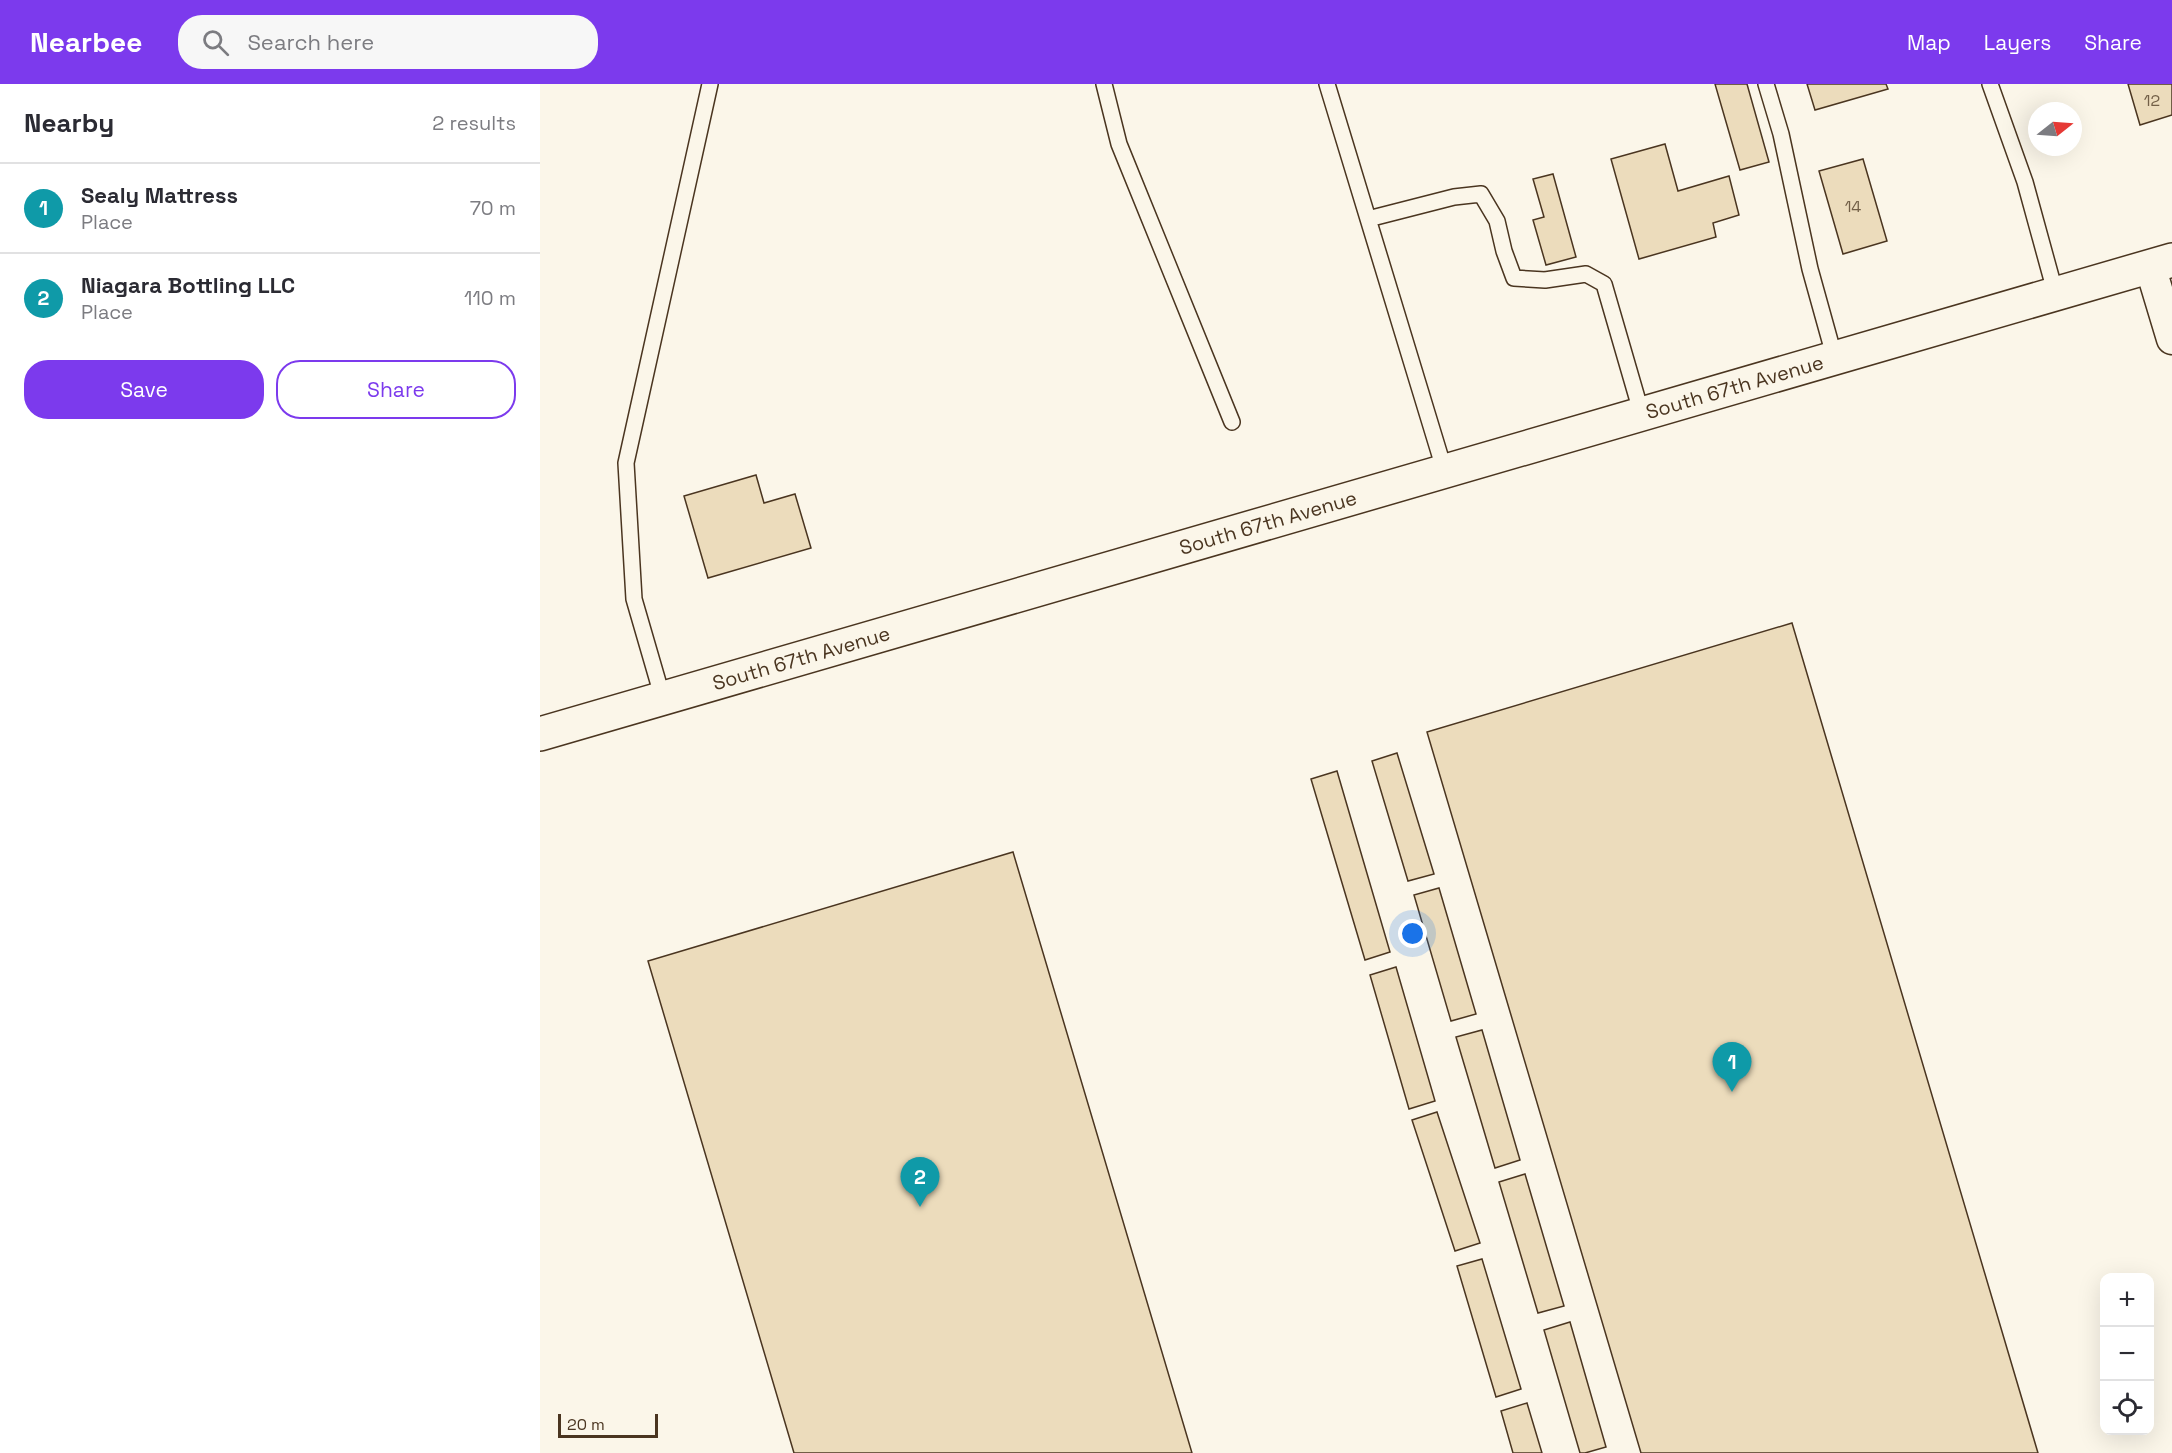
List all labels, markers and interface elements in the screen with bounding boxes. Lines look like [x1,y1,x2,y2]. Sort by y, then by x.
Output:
search box [178,15,598,69]
text: Nearbee [30,24,142,60]
icon: search [199,26,232,59]
text: Search here [247,28,374,56]
text: Map [1907,29,1951,56]
text: Layers [1984,29,2051,56]
text: Share [2084,29,2142,56]
house number: 12 [2144,90,2160,111]
north arrow [2028,102,2082,156]
text: Nearby [24,106,114,140]
text: 2 results [432,110,516,136]
text: Sealy Mattress [81,181,238,209]
text: 1 [39,195,48,221]
text: 70 m [470,195,516,221]
house number: 14 [1845,196,1861,217]
text: Place [81,209,133,235]
text: Niagara Bottling LLC [81,271,295,299]
text: 2 [38,285,49,311]
text: 110 m [464,285,516,311]
text: Place [81,299,133,325]
street label: South 67th Avenue [1643,349,1826,425]
button: Save [24,360,264,419]
button: Share [276,360,516,419]
street label: South 67th Avenue [1176,484,1360,561]
street label: South 67th Avenue [709,620,893,696]
your location [1398,919,1427,948]
pin: 1 [1712,1042,1752,1092]
pin: 2 [900,1158,940,1207]
map controls [2100,1273,2154,1435]
button: + [2100,1273,2154,1327]
button: − [2100,1327,2154,1381]
button: locate [2100,1381,2154,1435]
scale bar [558,1411,658,1438]
text: 20 m [567,1414,605,1435]

